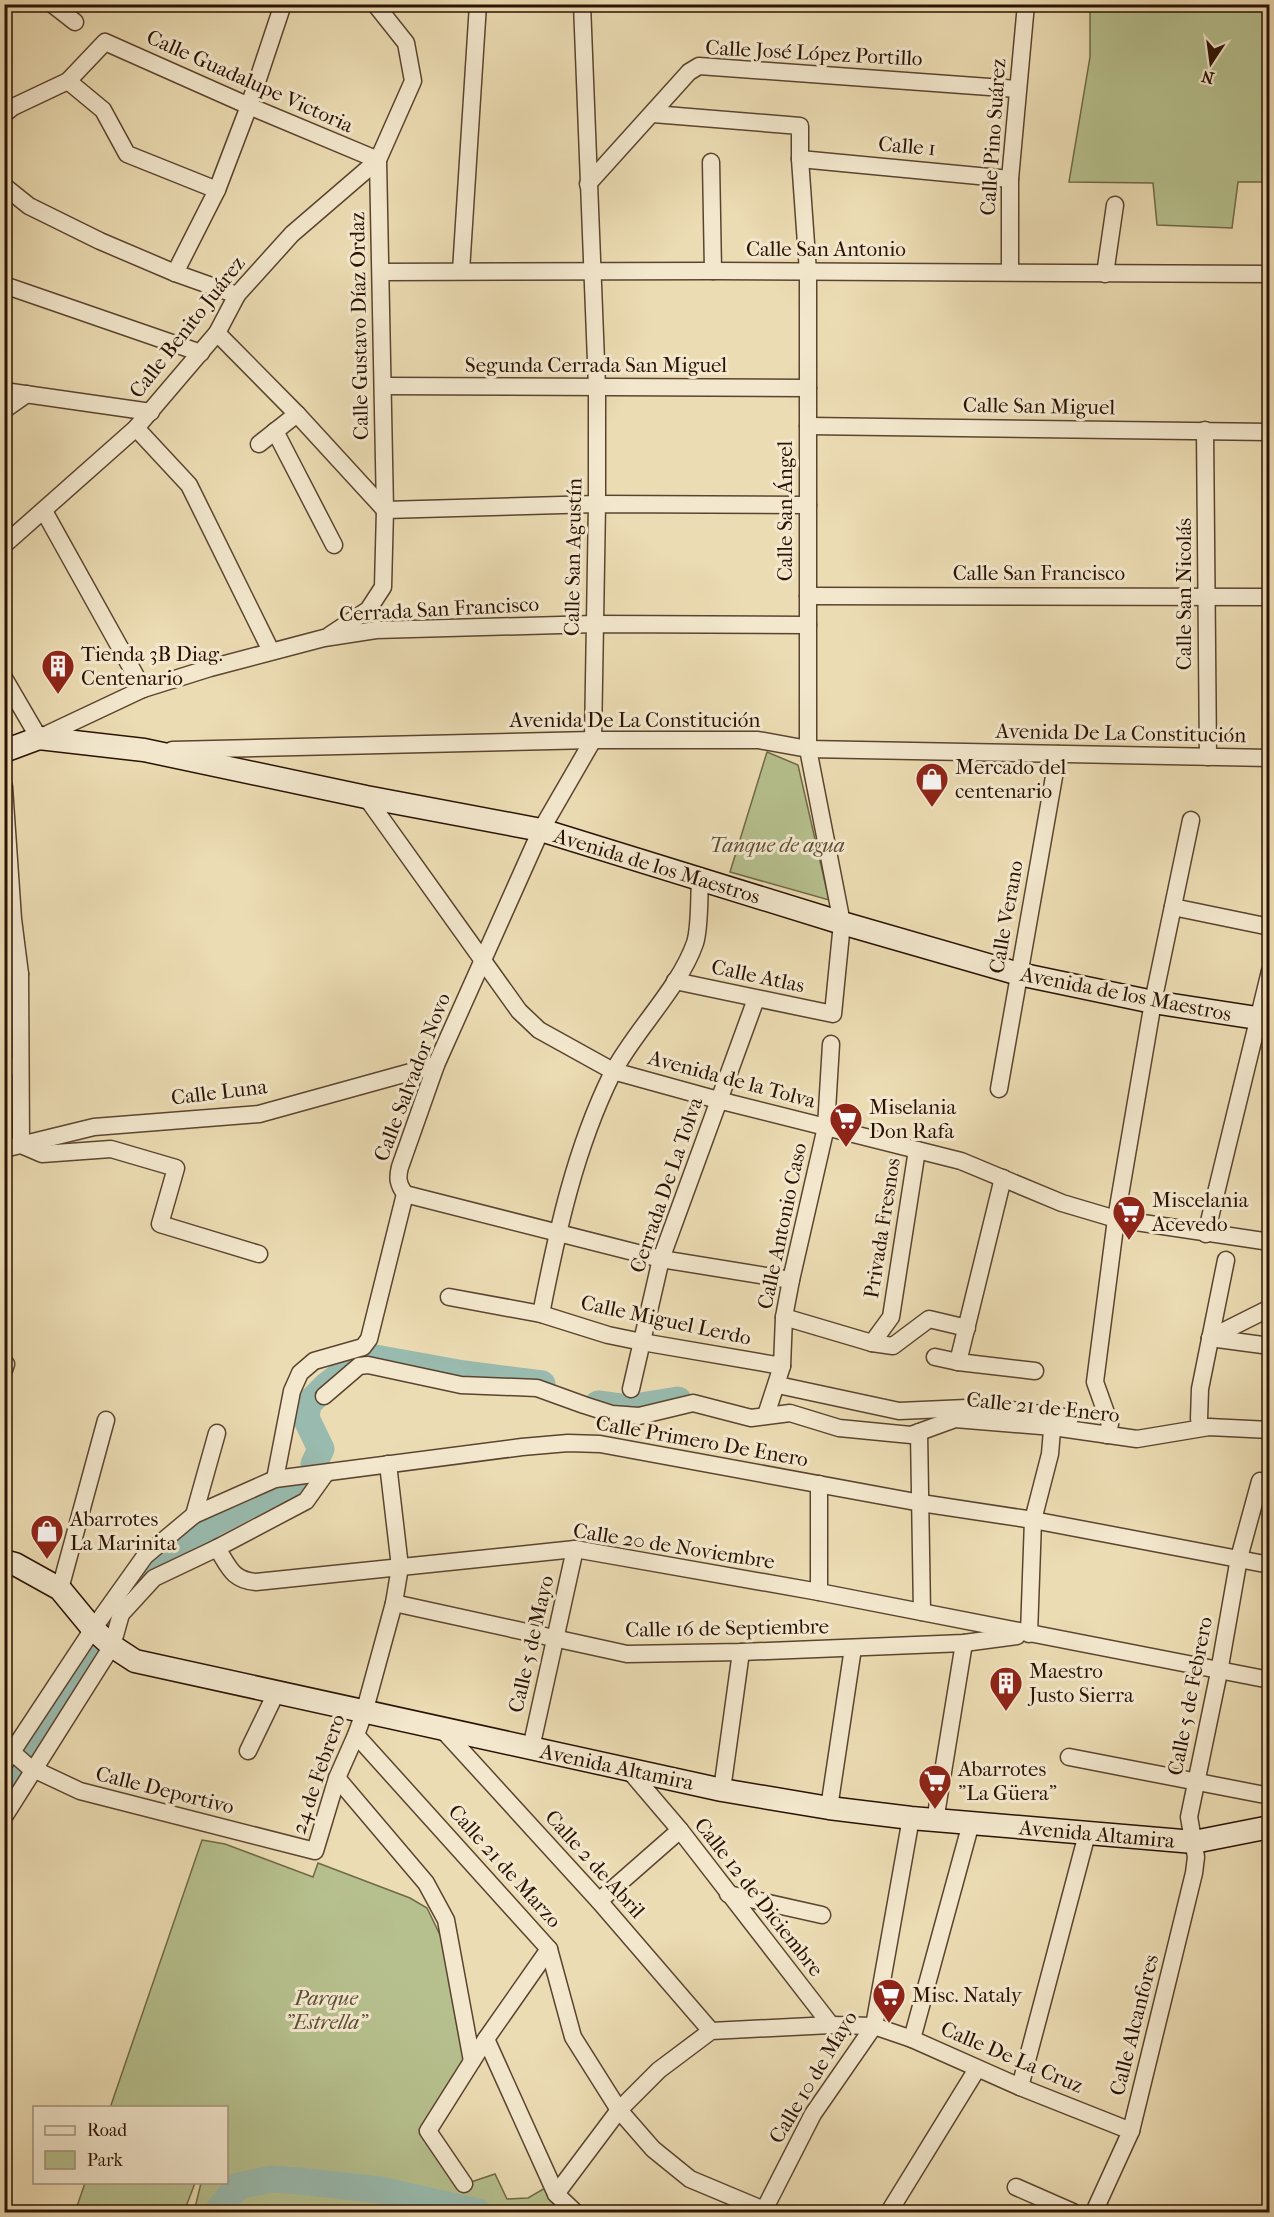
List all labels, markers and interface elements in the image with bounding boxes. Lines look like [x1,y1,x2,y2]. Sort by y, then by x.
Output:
street label: Calle Guadalupe Victoria [143,25,357,138]
north arrow [1181,33,1241,93]
street label: Calle José López Portillo [705,35,923,71]
street label: Calle Pino Suárez [976,58,1010,216]
text: N [1199,66,1216,88]
street label: Calle 1 [877,132,937,160]
street label: Calle Gustavo Díaz Ordaz [345,212,373,440]
street label: Calle San Antonio [746,237,906,261]
street label: Calle Benito Juárez [124,252,250,402]
street label: Segunda Cerrada San Miguel [465,353,727,377]
street label: Calle San Miguel [963,393,1116,419]
street label: Calle San Ángel [773,441,797,581]
street label: Calle San Agustín [560,478,586,636]
street label: Calle San Nicolás [1172,518,1196,670]
street label: Calle San Francisco [953,561,1125,585]
street label: Cerrada San Francisco [338,592,540,626]
place label: Tienda 3B Diag. Centenario [81,642,223,690]
building icon: Tienda 3B Diag. Centenario [40,648,76,695]
street label: Avenida De La Constitución [509,708,760,732]
street label: Avenida De La Constitución [994,719,1247,747]
place label: Mercado del centenario [955,755,1067,803]
shop icon: Mercado del centenario [914,761,950,808]
street label: Avenida de los Maestros [550,823,763,909]
park label: Tanque de agua [709,833,845,857]
street label: Calle Verano [984,859,1028,975]
street label: Calle Atlas [709,954,807,998]
street label: Avenida de los Maestros [1018,962,1234,1026]
street label: Calle Salvador Novo [369,990,455,1164]
street label: Avenida de la Tolva [645,1045,819,1113]
street label: Calle Luna [170,1074,269,1110]
street label: Cerrada De La Tolva [625,1094,707,1276]
place label: Miselania Don Rafa [869,1095,956,1143]
supermarket icon: Miselania Don Rafa [828,1101,864,1148]
street label: Calle Antonio Caso [753,1141,811,1311]
street label: Privada Fresnos [859,1156,905,1300]
place label: Miscelania Acevedo [1151,1188,1249,1236]
supermarket icon: Miscelania Acevedo [1111,1194,1147,1241]
street label: Calle Miguel Lerdo [579,1290,753,1350]
street label: Calle 21 de Enero [965,1387,1121,1427]
street label: Calle Primero De Enero [594,1410,810,1472]
place label: Abarrotes La Marinita [69,1507,177,1555]
shop icon: Abarrotes La Marinita [29,1513,65,1560]
street label: Calle 20 de Noviembre [572,1518,776,1574]
street label: Calle 5 de Mayo [504,1573,558,1715]
street label: Calle 16 de Septiembre [625,1614,829,1642]
street label: Calle 5 de Febrero [1163,1615,1217,1777]
place label: Maestro Justo Sierra [1027,1659,1134,1707]
building icon: Maestro Justo Sierra [988,1665,1024,1712]
street label: 24 de Febrero [286,1711,350,1837]
street label: Avenida Altamira [537,1739,696,1795]
place label: Abarrotes "La Güera" [957,1757,1057,1805]
street label: Calle Deportivo [93,1761,237,1819]
supermarket icon: Abarrotes "La Güera" [917,1763,953,1810]
street label: Calle 21 de Marzo [444,1800,566,1932]
street label: Calle 2 de Abril [540,1805,650,1923]
street label: Calle 12 de Diciembre [690,1813,828,1981]
street label: Avenida Altamira [1017,1815,1176,1853]
street label: Calle Alcanfores [1105,1952,1163,2098]
supermarket icon: Misc. Nataly [871,1977,907,2024]
place label: Misc. Nataly [912,1983,1023,2007]
park label: Parque "Estrella" [285,1986,369,2034]
street label: Calle 10 de Mayo [764,2007,862,2147]
street label: Calle De La Cruz [937,2016,1087,2098]
legend [33,2106,228,2184]
text: Road [87,2120,127,2141]
text: Park [87,2150,124,2171]

